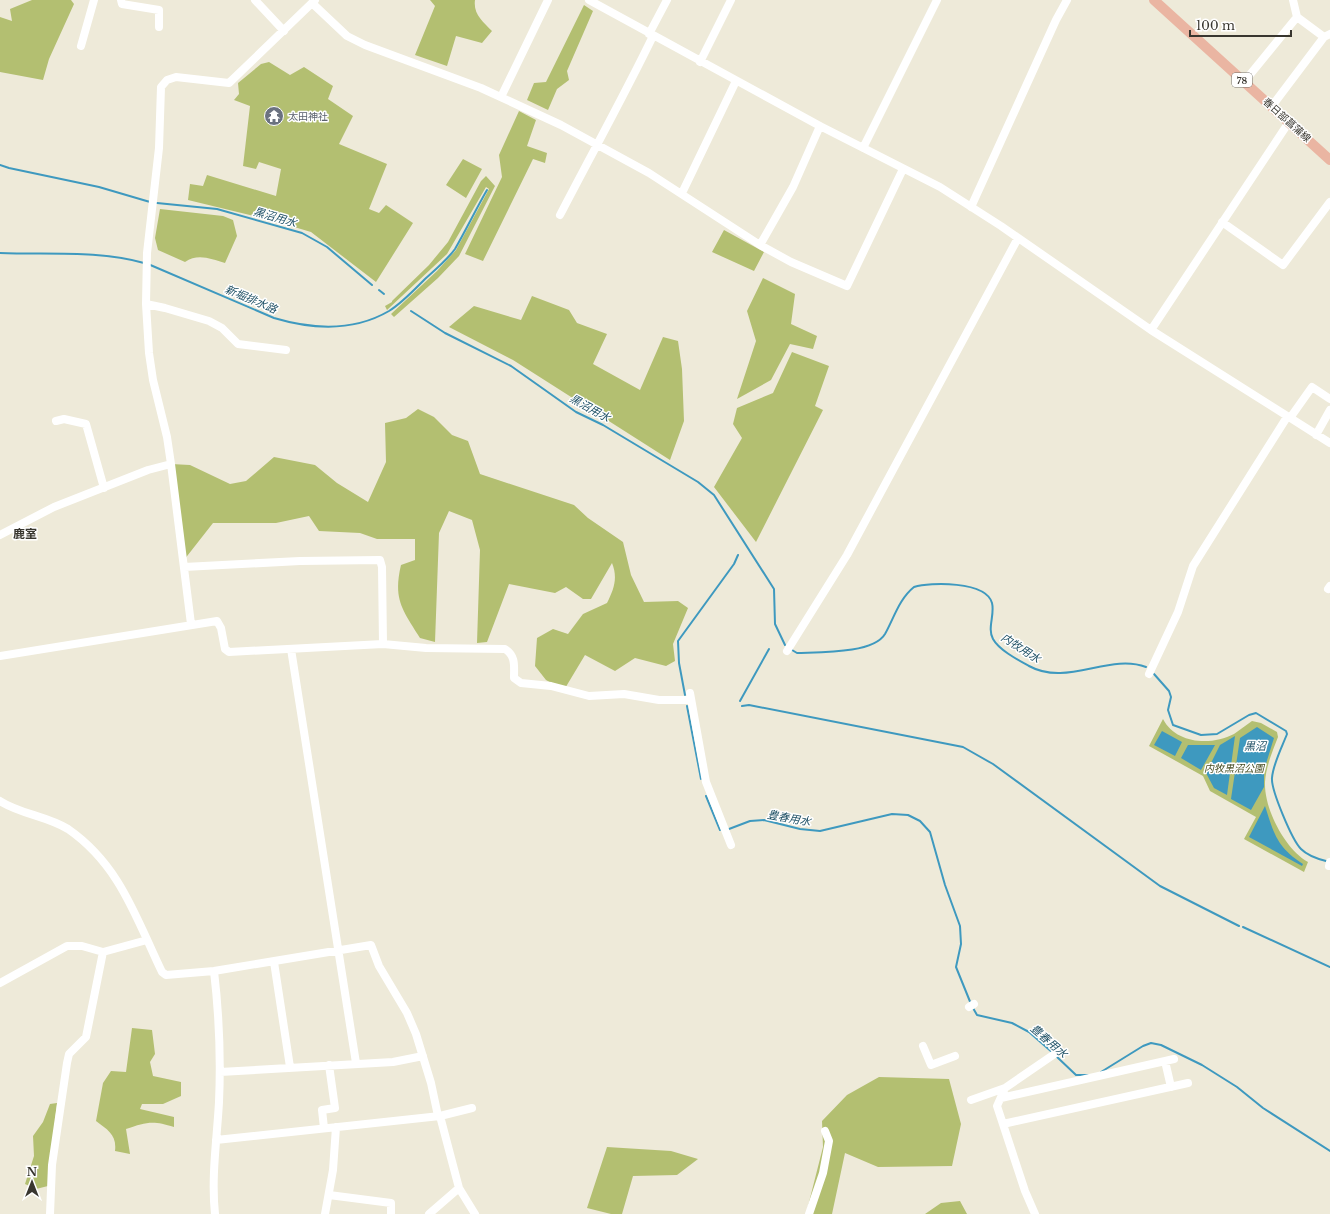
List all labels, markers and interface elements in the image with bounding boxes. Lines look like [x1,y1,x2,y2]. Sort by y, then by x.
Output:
scale bar [1190,12,1291,38]
text: 100 m [1196,18,1235,33]
road number: 78 [1232,73,1252,87]
street label: 春日部菖蒲線 [1260,95,1314,145]
temple icon: 太田神社 [263,105,285,127]
place label: 太田神社 [288,110,328,123]
water label: 黒沼用水 [252,204,299,230]
water label: 新堀排水路 [223,282,280,317]
water label: 黒沼用水 [567,391,614,425]
district label: 鹿室 [13,526,37,541]
water label: 内牧用水 [999,630,1044,666]
water label: 黒沼 [1244,739,1268,753]
park label: 内牧黒沼公園 [1204,762,1266,775]
water label: 豊春用水 [766,807,813,829]
water label: 豊春用水 [1028,1021,1071,1061]
north arrow [12,1162,52,1202]
text: N [27,1165,38,1179]

